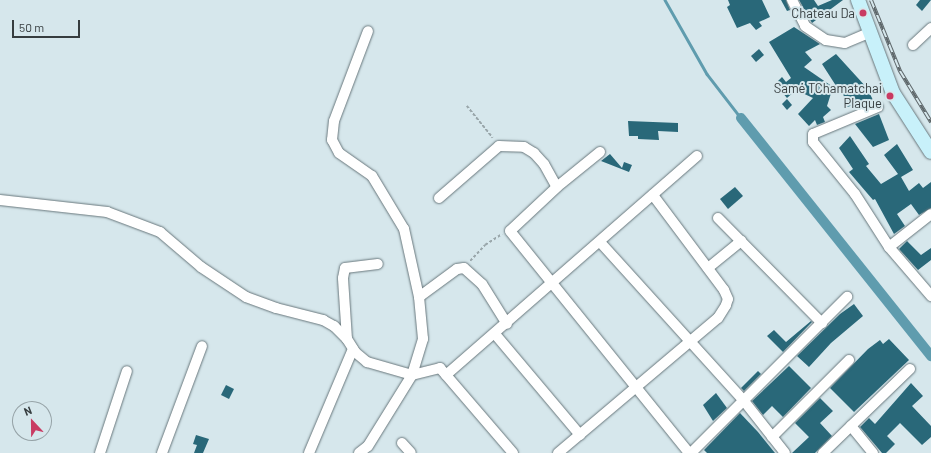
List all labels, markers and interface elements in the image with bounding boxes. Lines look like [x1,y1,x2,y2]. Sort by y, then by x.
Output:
place label: Chateau Da [791,5,855,21]
marker: Chateau Da [858,8,868,18]
scale bar [14,12,82,38]
text: 50 m [19,20,44,34]
place label: Samé TChamatchai Plaque [774,81,882,112]
marker: Samé TChamatchai Plaque [885,91,895,101]
north arrow [12,401,52,441]
text: N [22,403,34,418]

